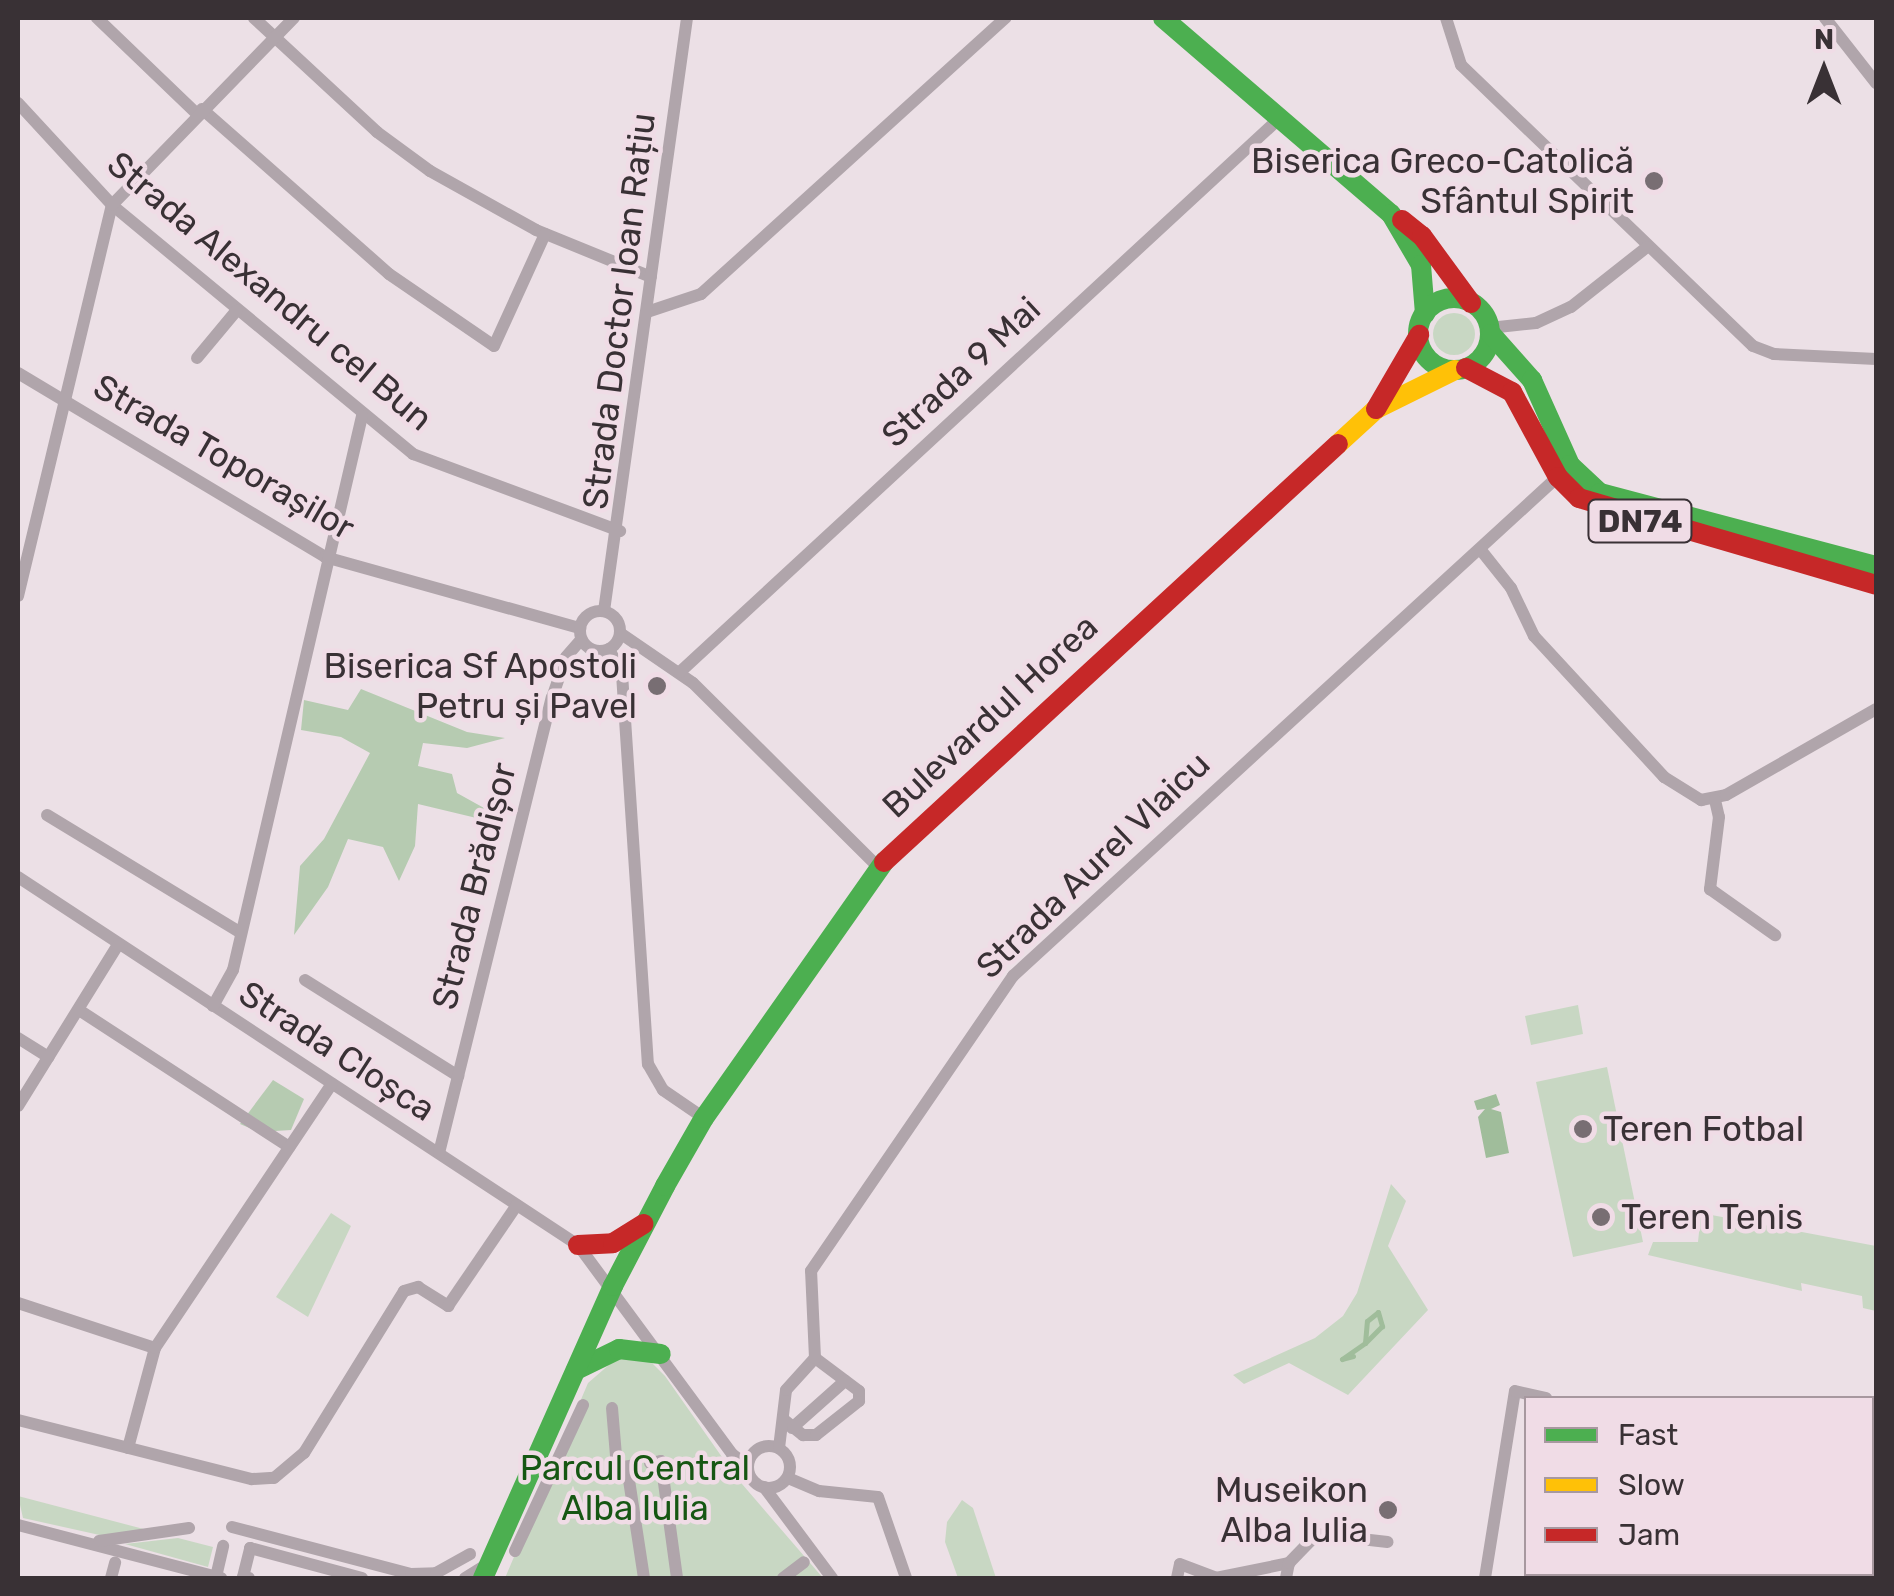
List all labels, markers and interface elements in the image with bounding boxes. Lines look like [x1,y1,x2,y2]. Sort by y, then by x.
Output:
north arrow [1774,20,1874,120]
text: N [1814,23,1834,56]
street label: Strada Doctor Ioan Rațiu [574,110,664,512]
place label: Biserica Greco-Catolică Sfântul Spirit [1251,140,1634,222]
street label: Strada Alexandru cel Bun [99,142,441,440]
marker: Biserica Greco-Catolică Sfântul Spirit [1643,170,1665,192]
street label: Strada 9 Mai [873,288,1049,456]
street label: Strada Toporașilor [86,365,362,549]
road number: DN74 [1585,494,1695,548]
street label: Bulevardul Horea [874,606,1106,826]
place label: Biserica Sf Apostoli Petru și Pavel [322,645,637,727]
marker: Biserica Sf Apostoli Petru și Pavel [646,675,668,697]
street label: Strada Aurel Vlaicu [967,742,1219,988]
street label: Strada Brădișor [423,758,525,1014]
street label: Strada Cloșca [231,972,443,1130]
place label: Teren Fotbal [1603,1108,1804,1150]
marker: Teren Fotbal [1572,1118,1594,1140]
place label: Teren Tenis [1621,1196,1804,1238]
marker: Teren Tenis [1590,1206,1612,1228]
legend [1524,1396,1874,1576]
text: Fast [1618,1417,1678,1453]
park label: Parcul Central Alba Iulia [520,1447,750,1529]
text: Slow [1618,1467,1685,1503]
place label: Museikon Alba Iulia [1215,1469,1368,1551]
marker: Museikon Alba Iulia [1377,1499,1399,1521]
text: Jam [1618,1517,1680,1553]

